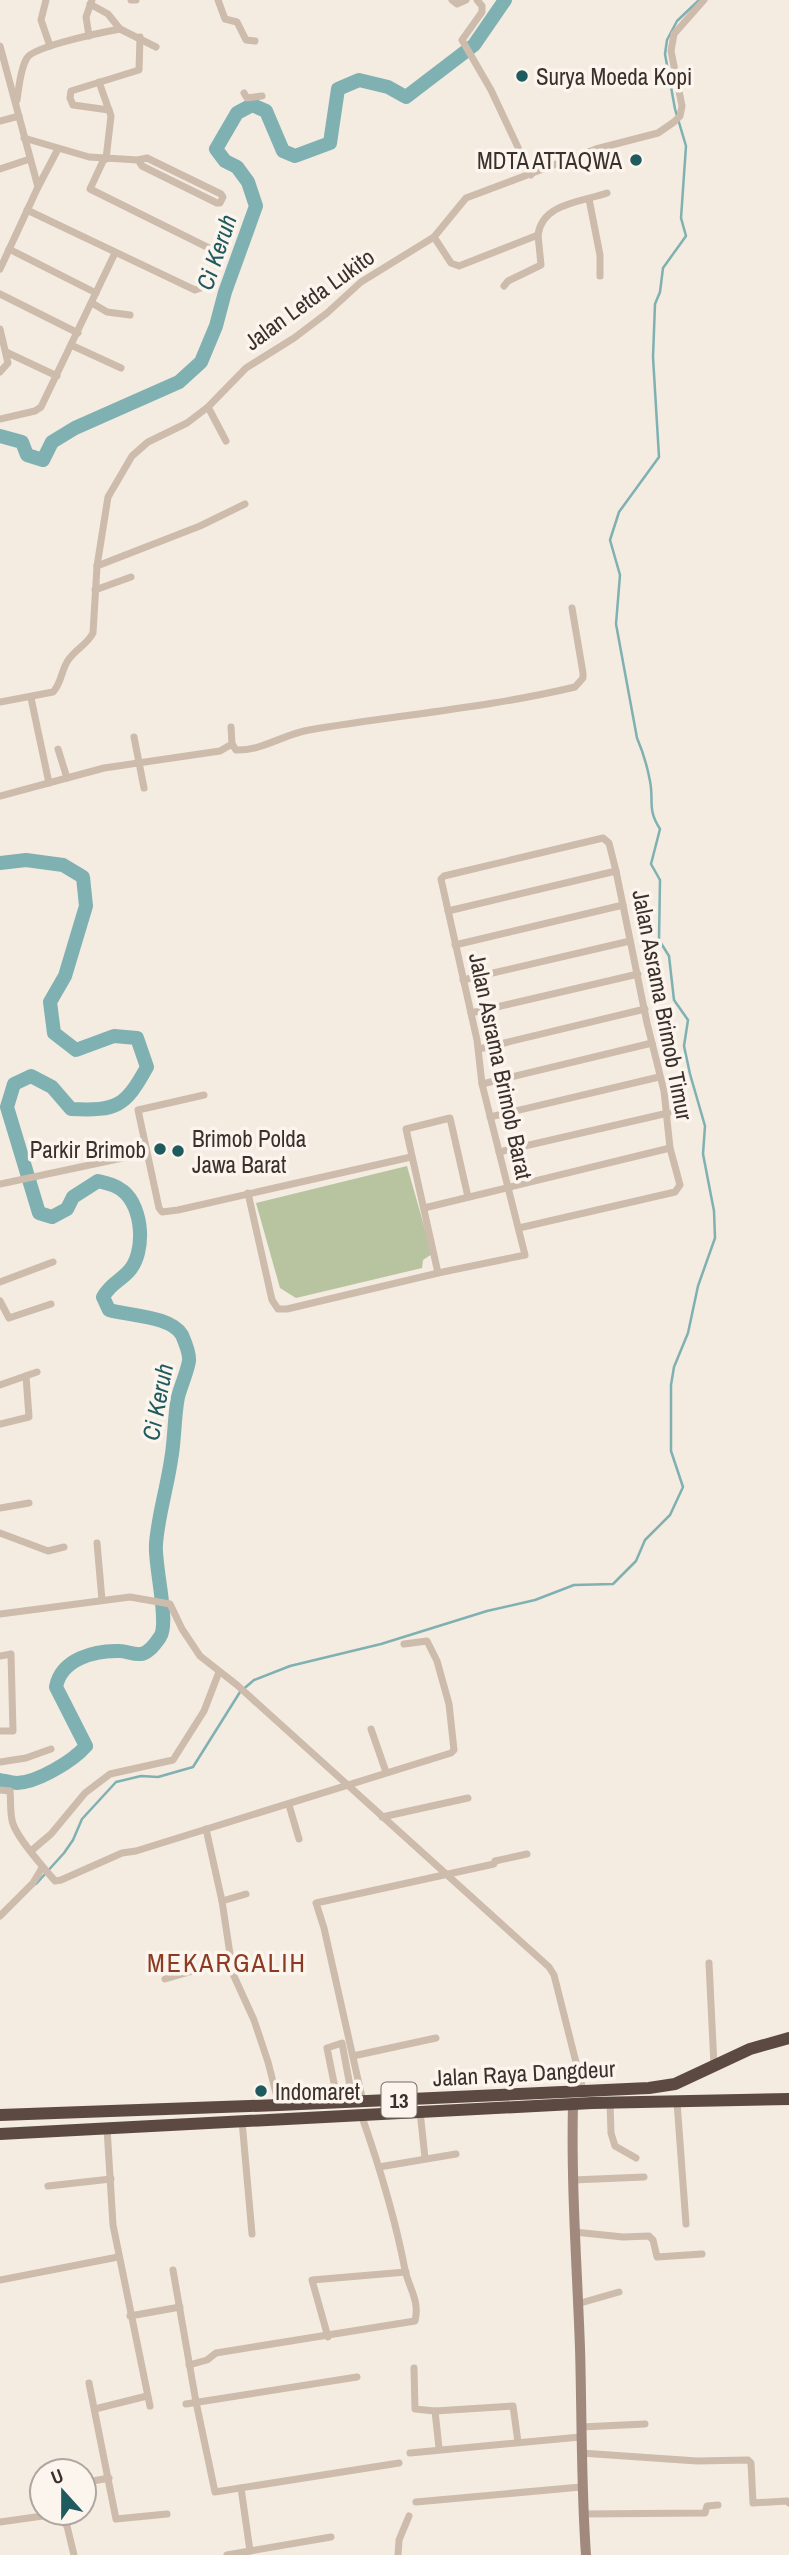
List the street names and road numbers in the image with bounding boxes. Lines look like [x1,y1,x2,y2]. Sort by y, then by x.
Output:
street label: Jalan Letda Lukito [238,241,380,357]
street label: Jalan Asrama Brimob Timur [625,887,701,1124]
street label: Jalan Asrama Brimob Barat [462,950,540,1182]
street label: Jalan Raya Dangdeur [432,2053,617,2093]
road number: 13 [382,2082,416,2118]

